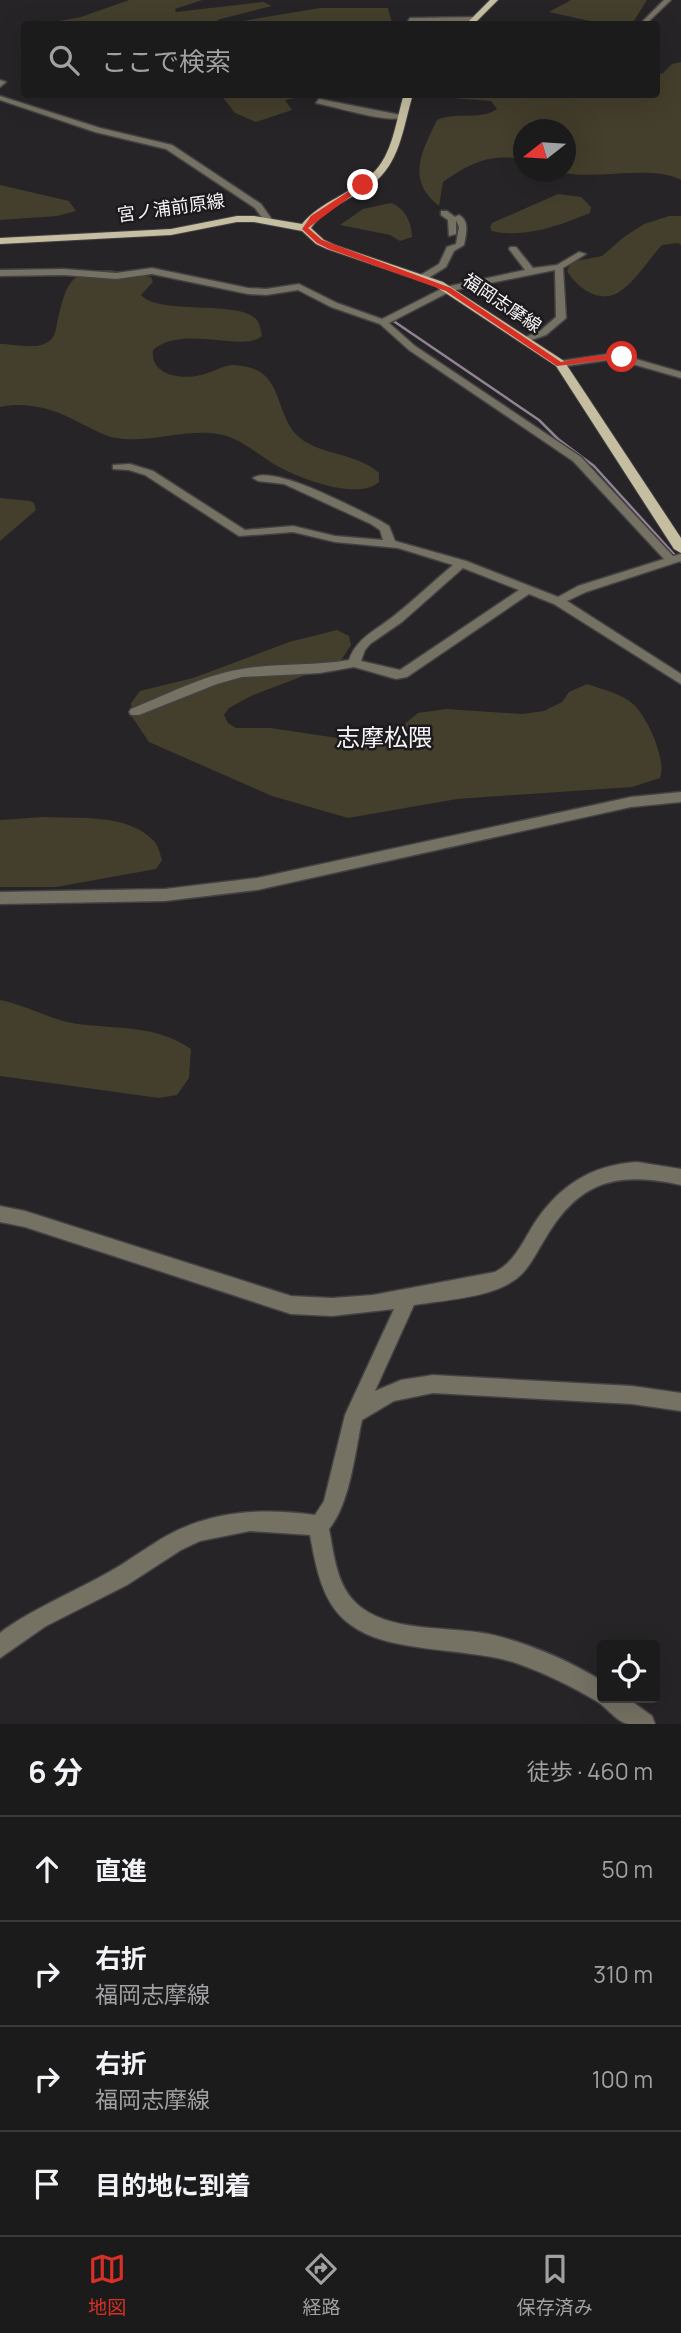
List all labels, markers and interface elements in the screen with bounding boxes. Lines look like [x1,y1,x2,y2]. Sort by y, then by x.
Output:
search box [21,21,660,98]
icon: search [45,41,83,79]
text: ここで検索 [101,43,231,79]
north arrow [513,119,576,182]
route end [347,169,378,200]
street label: 宮ノ浦前原線 [116,188,226,226]
street label: 福岡志摩線 [459,267,547,337]
route start [606,341,637,372]
district label: 志摩松隈 [336,720,432,753]
map controls [597,1640,660,1703]
button: locate [597,1640,660,1703]
text: 6 分 [28,1751,83,1792]
text: 徒歩 · 460 m [527,1755,653,1787]
icon: ahead [28,1850,66,1888]
text: 直進 [95,1852,147,1888]
text: 50 m [602,1853,653,1885]
text: 右折 [95,1940,147,1976]
icon: right [28,1955,66,1993]
text: 310 m [593,1958,653,1990]
text: 福岡志摩線 [95,1978,210,2010]
text: 右折 [95,2045,147,2081]
icon: right [28,2060,66,2098]
text: 100 m [592,2063,653,2095]
text: 福岡志摩線 [95,2083,210,2115]
icon: arrive [28,2165,66,2203]
text: 目的地に到着 [95,2167,251,2203]
tab: 地図 [88,2250,126,2320]
tab: 経路 [302,2250,341,2320]
tab: 保存済み [517,2250,593,2320]

